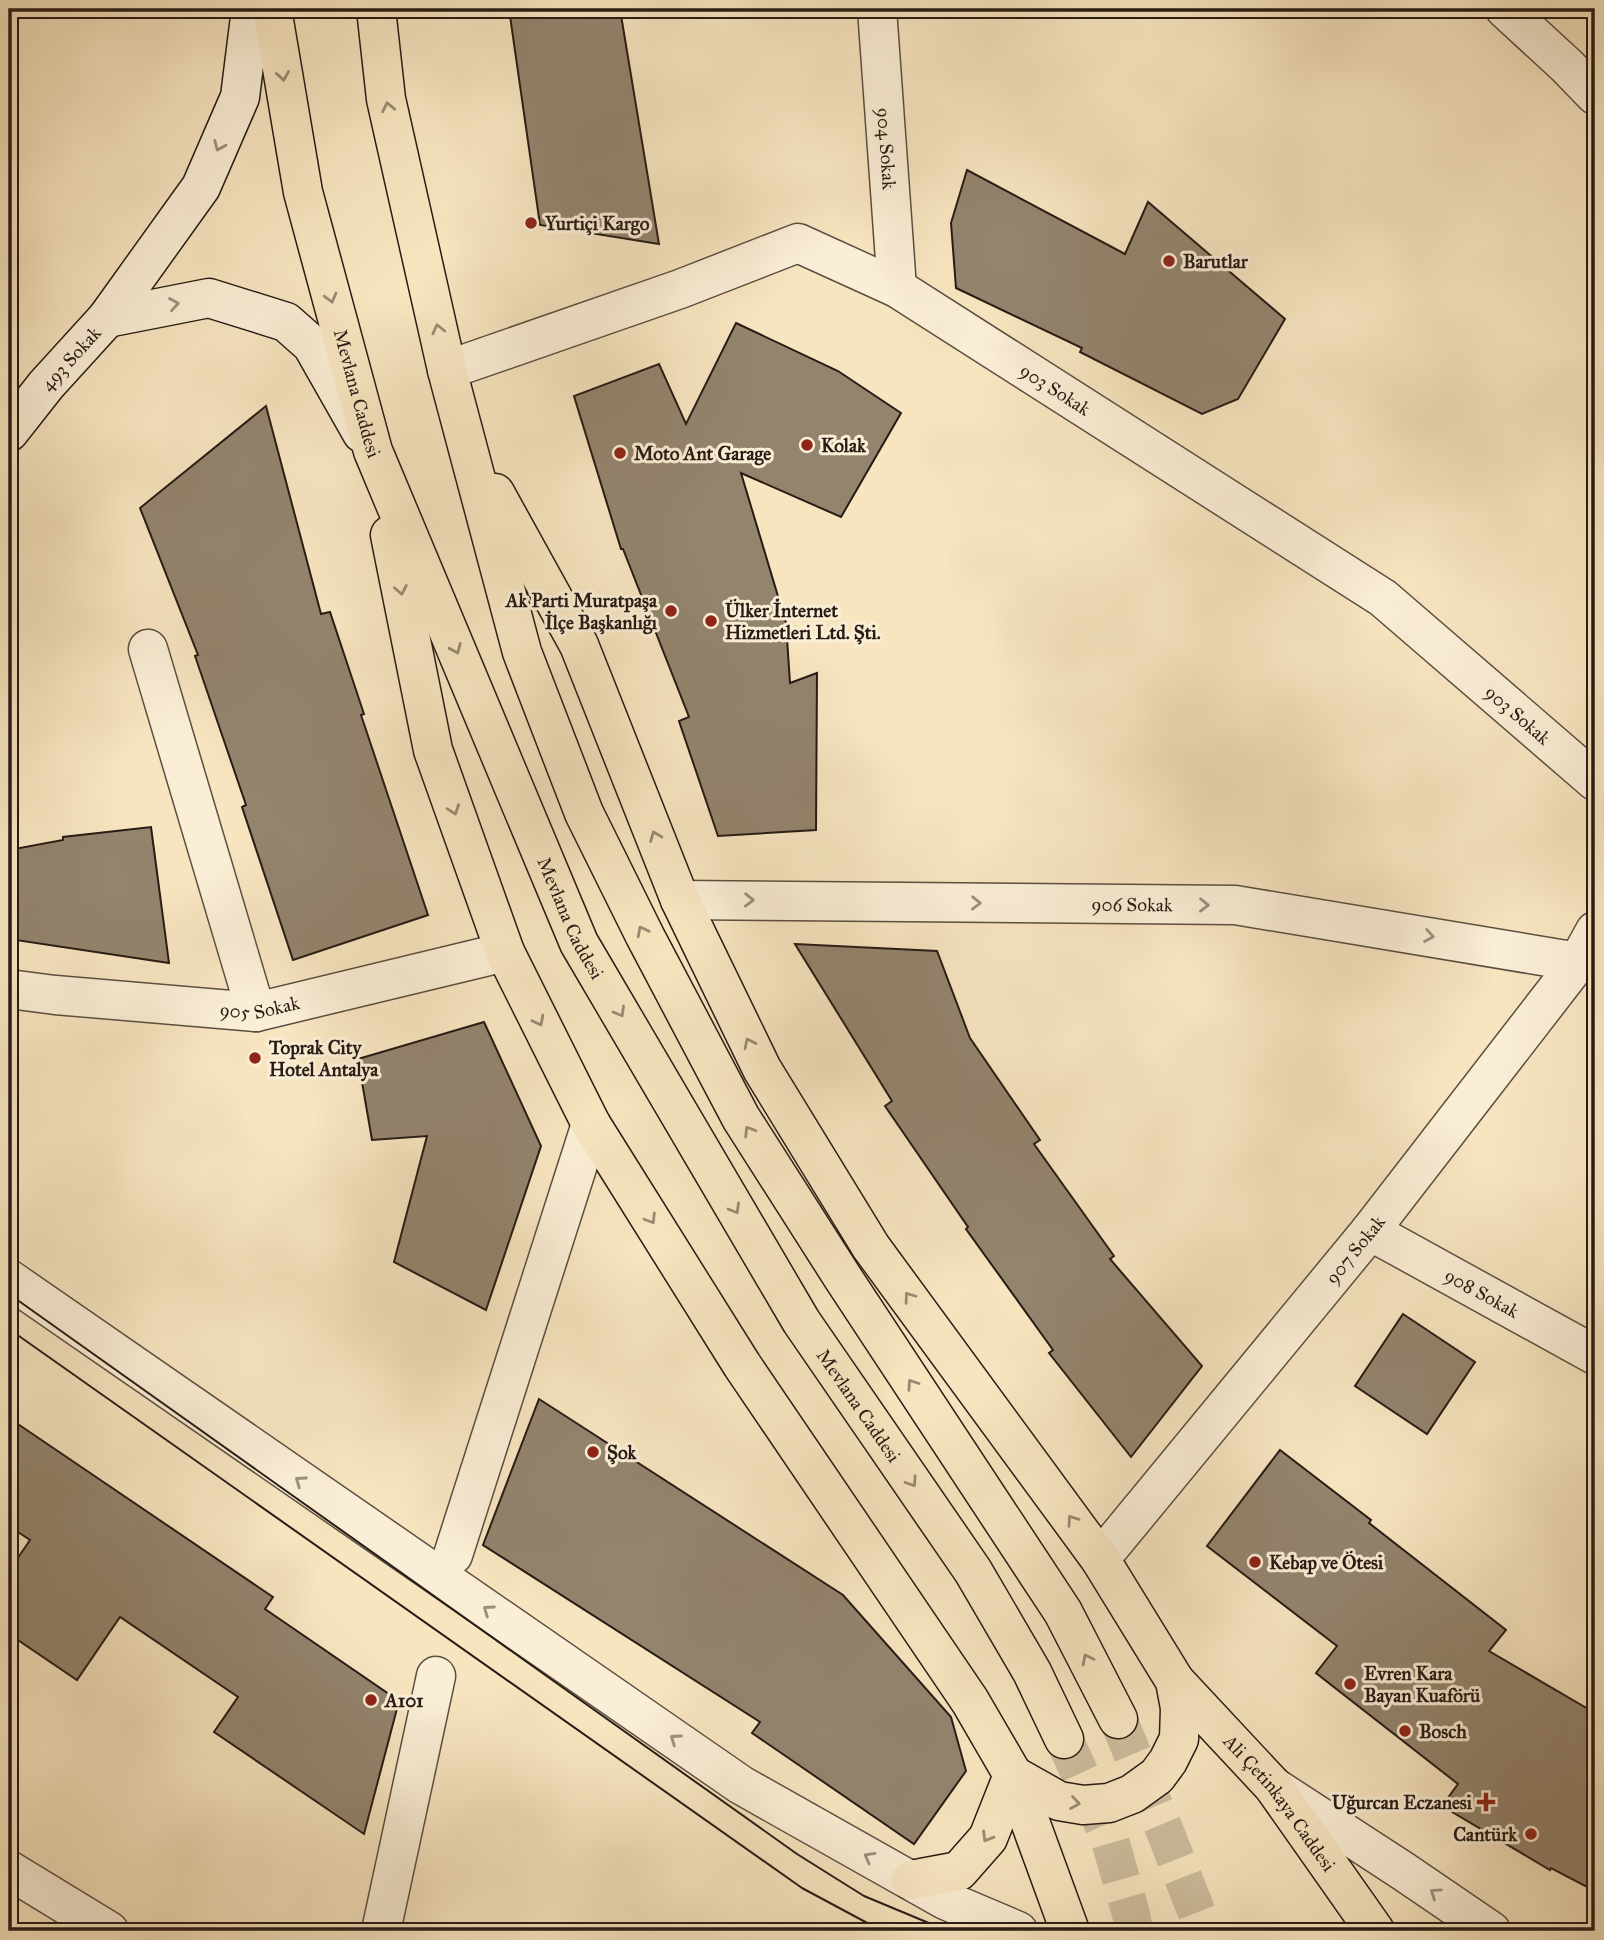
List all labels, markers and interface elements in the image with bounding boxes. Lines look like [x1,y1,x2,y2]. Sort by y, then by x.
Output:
one-way arrow [275,70,290,82]
one-way arrow [381,101,396,113]
street label: 904 Sokak [873,107,901,191]
one-way arrow [213,138,227,151]
place label: Yurtiçi Kargo [544,212,650,236]
marker: Yurtiçi Kargo [523,215,539,231]
place label: Barutlar [1183,250,1249,273]
marker: Barutlar [1161,253,1177,269]
one-way arrow [323,292,338,304]
one-way arrow [168,297,180,312]
street label: 493 Sokak [35,321,105,395]
one-way arrow [432,323,446,335]
street label: Mevlana Caddesi [329,326,386,461]
street label: 903 Sokak [1016,358,1095,420]
place label: Kolak [821,434,867,457]
marker: Kolak [799,437,815,453]
place label: Moto Ant Garage [634,442,771,466]
marker: Moto Ant Garage [612,445,628,461]
one-way arrow [392,584,407,596]
place label: Ak Parti Muratpaşa İlçe Başkanlığı [504,589,658,635]
place label: Ülker İnternet Hizmetleri Ltd. Şti. [725,598,881,645]
marker: Ak Parti Muratpaşa İlçe Başkanlığı [663,603,679,619]
marker: Ülker İnternet Hizmetleri Ltd. Şti. [703,613,719,629]
one-way arrow [448,642,462,655]
street label: 903 Sokak [1481,680,1556,749]
one-way arrow [446,804,460,816]
one-way arrow [649,830,663,842]
street label: Mevlana Caddesi [533,853,609,983]
street label: 906 Sokak [1091,892,1173,916]
one-way arrow [743,893,754,908]
one-way arrow [971,895,982,910]
one-way arrow [1199,897,1209,913]
one-way arrow [637,926,651,938]
one-way arrow [1423,928,1434,943]
street label: 905 Sokak [219,990,302,1024]
one-way arrow [612,1005,625,1018]
one-way arrow [531,1014,545,1026]
place label: Toprak City Hotel Antalya [268,1036,379,1082]
one-way arrow [744,1038,758,1050]
marker: Toprak City Hotel Antalya [247,1050,263,1066]
one-way arrow [745,1126,758,1139]
one-way arrow [727,1201,740,1214]
street label: 907 Sokak [1320,1210,1390,1288]
one-way arrow [642,1211,655,1224]
street label: 908 Sokak [1441,1263,1524,1323]
one-way arrow [905,1293,917,1305]
street label: Mevlana Caddesi [812,1344,906,1466]
one-way arrow [908,1379,921,1392]
place label: Şok [607,1441,638,1465]
marker: Şok [585,1444,601,1460]
one-way arrow [903,1474,916,1487]
one-way arrow [295,1477,308,1489]
one-way arrow [1068,1516,1080,1528]
place label: Kebap ve Ötesi [1269,1550,1384,1575]
marker: Kebap ve Ötesi [1247,1554,1263,1570]
one-way arrow [482,1605,495,1618]
one-way arrow [1082,1653,1095,1666]
place label: Evren Kara Bayan Kuaförü [1364,1662,1481,1708]
marker: Evren Kara Bayan Kuaförü [1342,1676,1358,1692]
place label: A101 [383,1689,424,1712]
marker: A101 [363,1692,379,1708]
place label: Bosch [1419,1720,1467,1743]
marker: Bosch [1397,1723,1413,1739]
street label: Ali Çetinkaya Caddesi [1218,1729,1341,1876]
one-way arrow [670,1735,683,1747]
place label: Uğurcan Eczanesi [1332,1791,1473,1815]
marker: Uğurcan Eczanesi [1478,1794,1494,1810]
one-way arrow [1069,1795,1080,1810]
place label: Cantürk [1453,1823,1518,1846]
marker: Cantürk [1523,1826,1539,1842]
one-way arrow [982,1829,995,1842]
one-way arrow [864,1852,877,1865]
one-way arrow [1430,1889,1443,1901]

